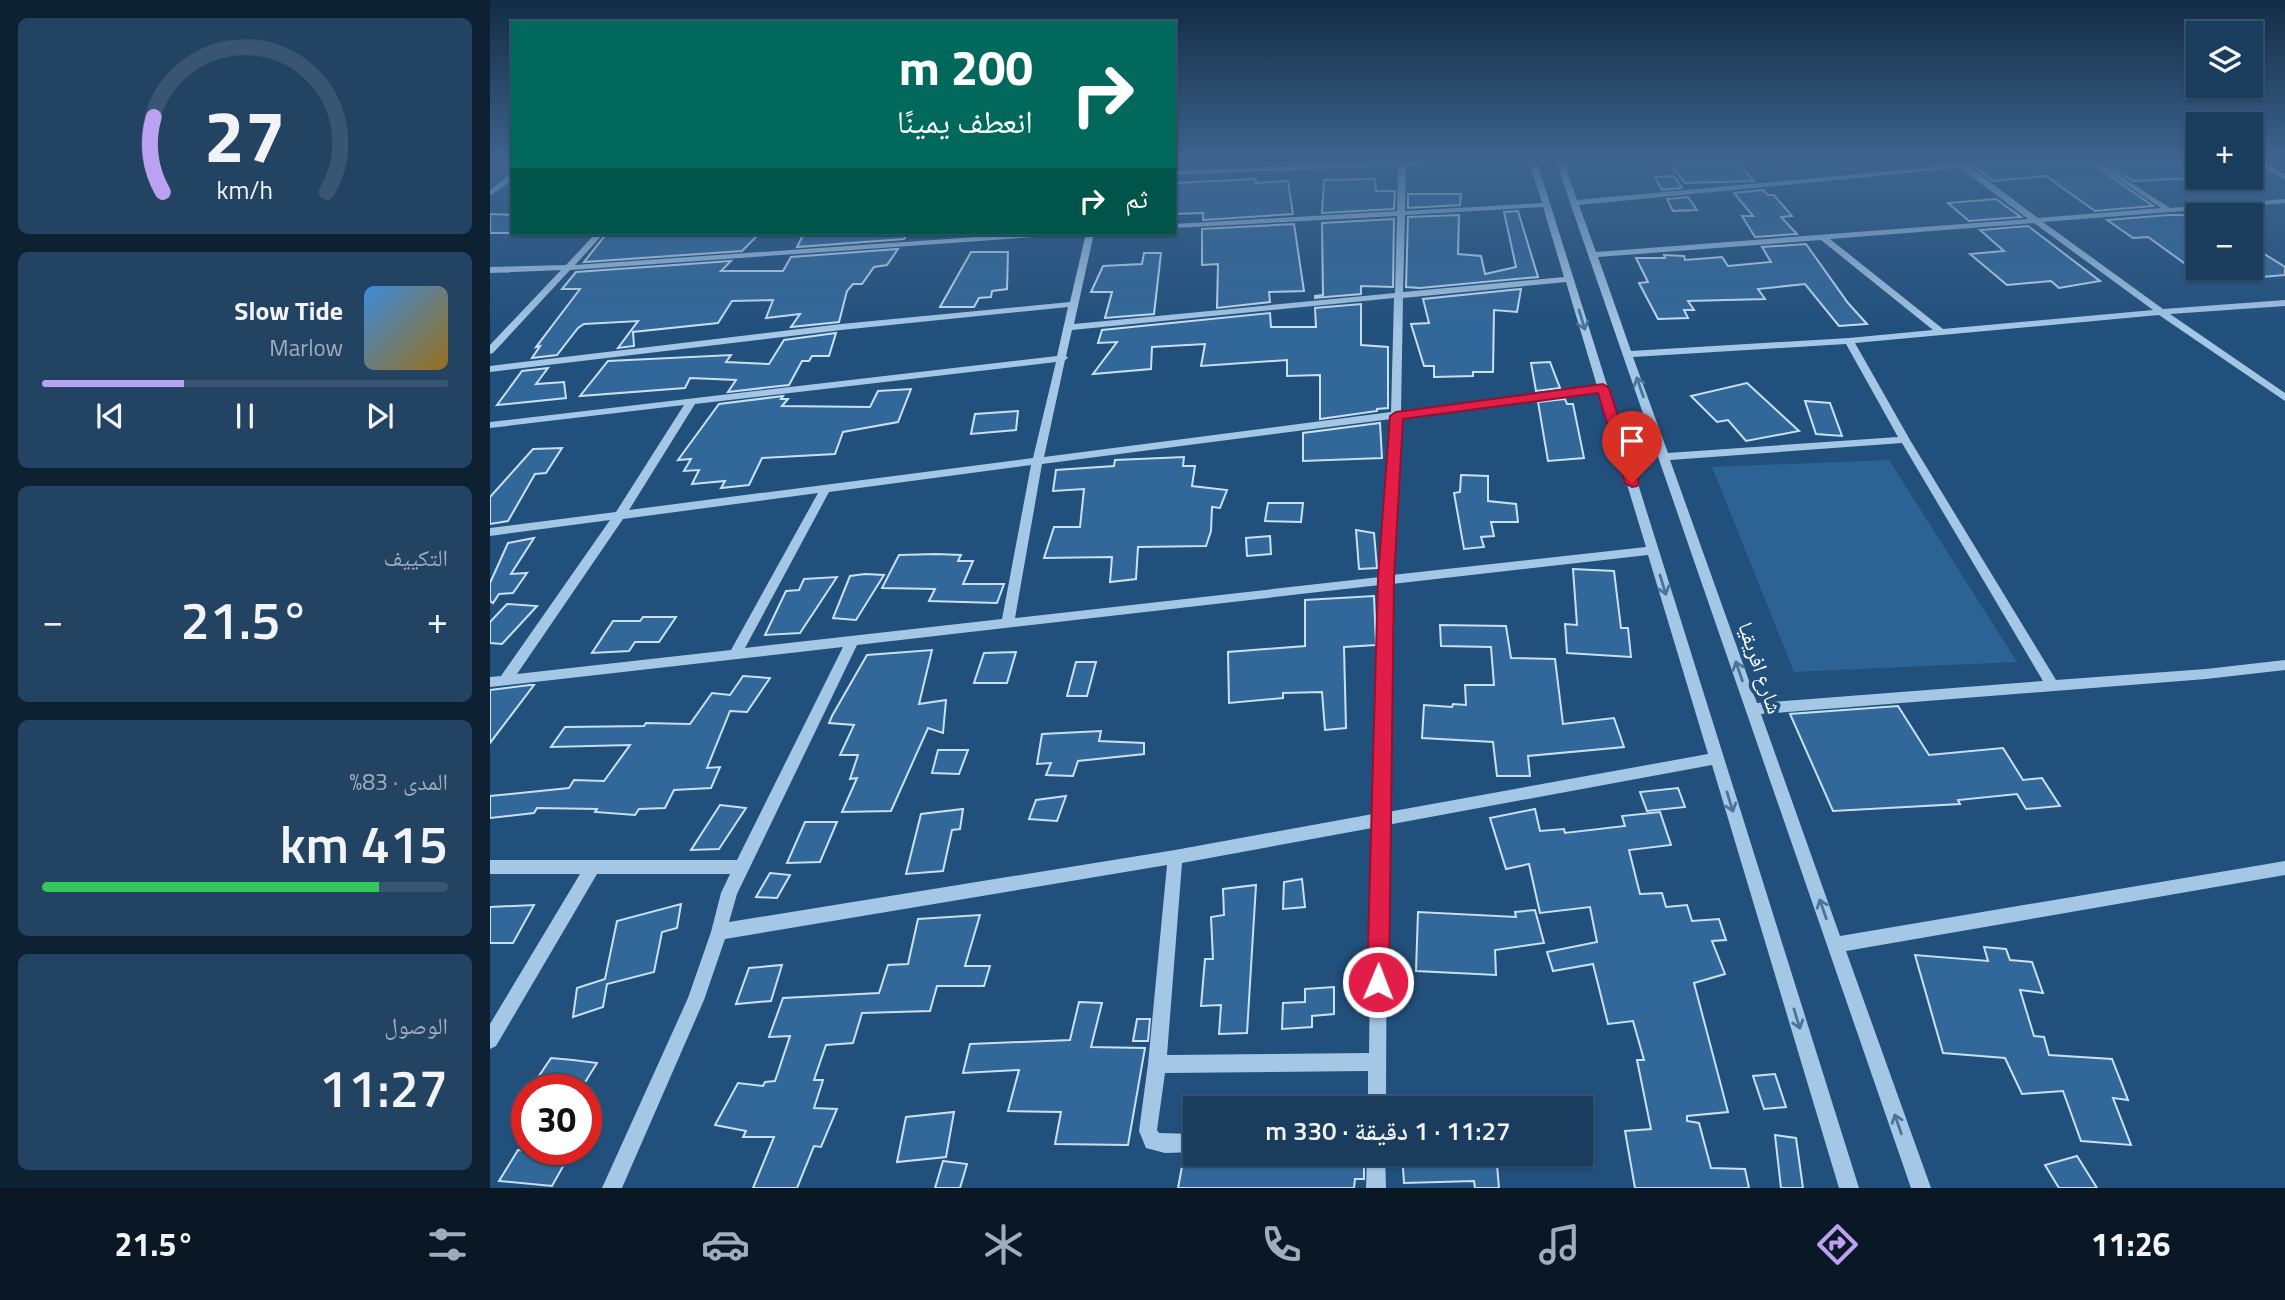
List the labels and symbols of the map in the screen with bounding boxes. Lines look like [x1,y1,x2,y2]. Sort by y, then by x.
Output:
one-way arrow [1577,309,1589,331]
one-way arrow [1633,377,1645,399]
pin [1602,411,1662,483]
one-way arrow [1658,573,1671,595]
street label: شارع افريقيا [1730,618,1792,718]
one-way arrow [1732,661,1744,683]
one-way arrow [1725,791,1738,813]
one-way arrow [1816,898,1829,920]
position arrow [1341,945,1415,1019]
one-way arrow [1792,1008,1805,1030]
speed limit sign: 30 [511,1074,602,1165]
one-way arrow [1891,1113,1903,1135]

